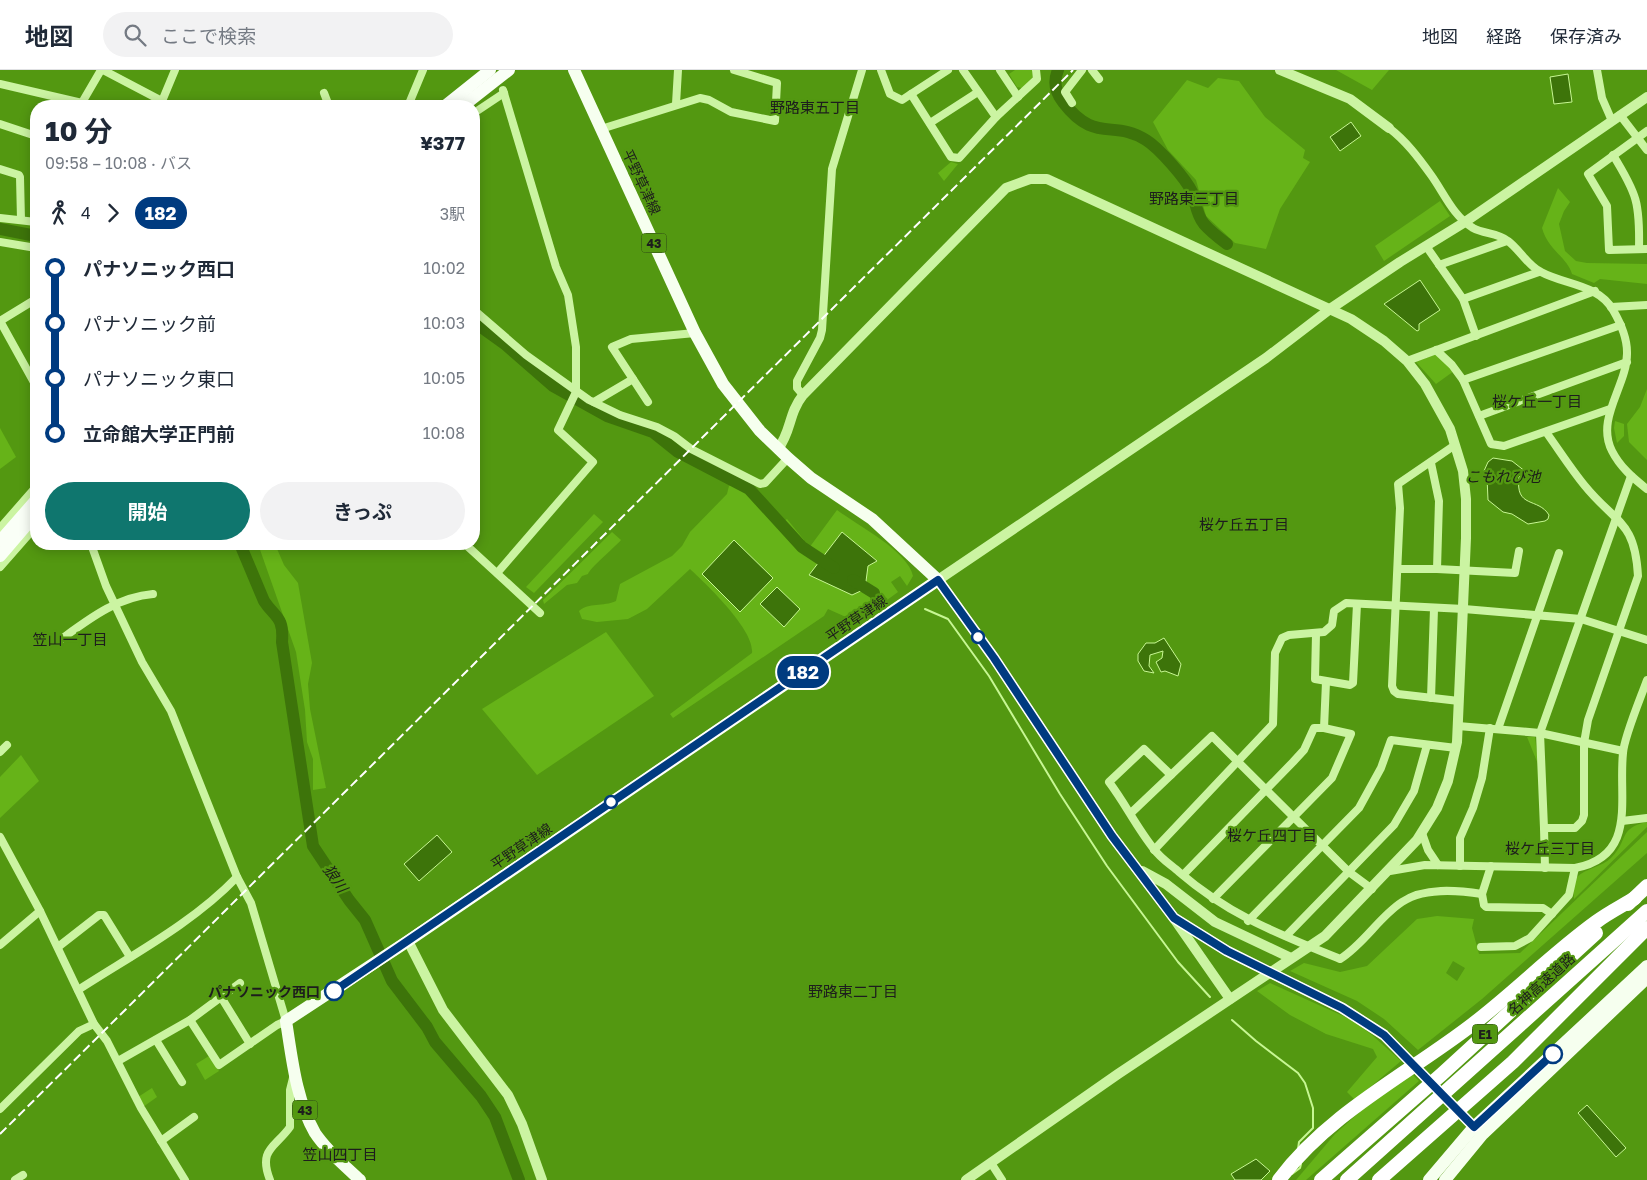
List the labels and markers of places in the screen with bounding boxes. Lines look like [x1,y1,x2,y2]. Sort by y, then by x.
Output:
unlabelled marker [971,630,985,644]
unlabelled marker [604,795,618,809]
marker: パナソニック西口 [324,981,344,1001]
place label: パナソニック西口 [208,983,320,1000]
unlabelled marker [1543,1044,1563,1064]

